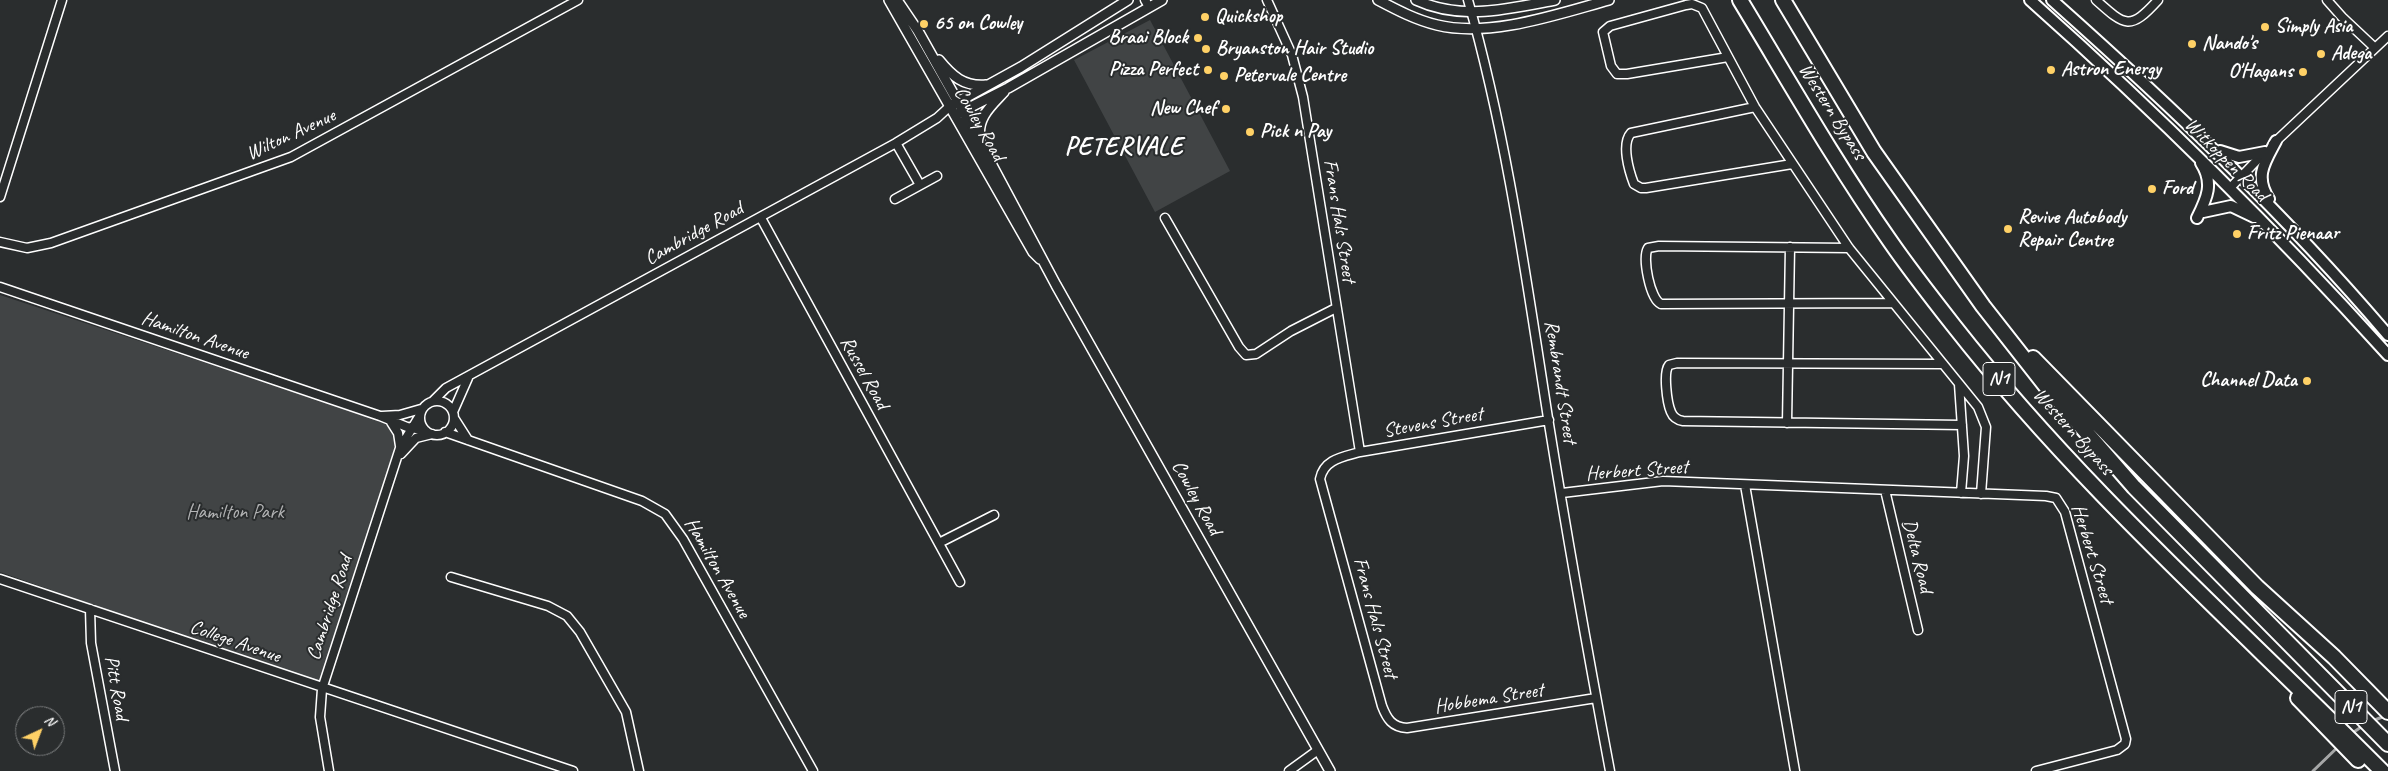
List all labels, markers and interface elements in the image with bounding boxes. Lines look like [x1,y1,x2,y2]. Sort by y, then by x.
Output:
place label: Quickshop [1215,5,1282,29]
marker: Quickshop [1199,11,1211,23]
place label: 65 on Cowley [934,12,1022,36]
place label: Simply Asia [2275,15,2353,39]
marker: 65 on Cowley [918,18,930,30]
marker: Simply Asia [2259,21,2271,33]
place label: Braai Block [1108,26,1188,50]
marker: Braai Block [1192,32,1204,44]
place label: Nando's [2202,32,2257,56]
place label: Bryanston Hair Studio [1216,37,1373,61]
marker: Nando's [2186,38,2198,50]
place label: Adega [2331,42,2371,66]
marker: Bryanston Hair Studio [1200,43,1212,55]
marker: Adega [2315,48,2327,60]
place label: Pizza Perfect [1109,58,1198,82]
place label: Astron Energy [2061,58,2161,82]
street label: Western Bypass [1793,59,1871,165]
place label: O'Hagans [2229,60,2293,84]
marker: Pizza Perfect [1202,64,1214,76]
place label: Petervale Centre [1234,64,1346,88]
marker: Astron Energy [2045,64,2057,76]
marker: O'Hagans [2297,66,2309,78]
marker: Petervale Centre [1218,70,1230,82]
street label: Cowley Road [948,83,1010,165]
place label: New Chef [1150,97,1216,121]
marker: New Chef [1220,103,1232,115]
street label: Wilton Avenue [243,104,339,166]
street label: Witkoppen Road [2179,113,2273,207]
place label: Pick n Pay [1260,120,1331,144]
marker: Pick n Pay [1244,126,1256,138]
district label: PETERVALE [1064,132,1184,162]
street label: Frans Hals Street [1317,158,1361,284]
place label: Ford [2162,177,2193,201]
marker: Ford [2146,183,2158,195]
street label: Cambridge Road [641,197,747,271]
place label: Revive Autobody Repair Centre [2018,206,2126,253]
place label: Fritz Pienaar [2247,222,2339,246]
marker: Revive Autobody Repair Centre [2002,223,2014,235]
marker: Fritz Pienaar [2231,228,2243,240]
street label: Hamilton Avenue [138,306,252,366]
street label: Rembrandt Street [1538,319,1582,445]
street label: Russel Road [834,332,894,414]
road number: N1 [1983,362,2015,396]
place label: Channel Data [2200,369,2297,393]
marker: Channel Data [2301,375,2313,387]
street label: Western Bypass [2028,383,2118,481]
street label: Stevens Street [1381,402,1485,444]
street label: Herbert Street [1585,455,1689,487]
street label: Cowley Road [1166,456,1226,540]
park label: Hamilton Park [186,501,284,525]
street label: Herbert Street [2066,502,2118,606]
street label: Hamilton Avenue [679,514,755,622]
street label: Delta Road [1896,517,1938,595]
street label: Cambridge Road [302,553,358,663]
street label: Frans Hals Street [1347,555,1403,681]
street label: College Avenue [187,615,283,669]
street label: Pitt Road [99,654,133,722]
street label: Hobbema Street [1433,679,1545,719]
road number: N1 [2335,690,2367,724]
north arrow [15,706,65,756]
text: N [41,711,59,730]

